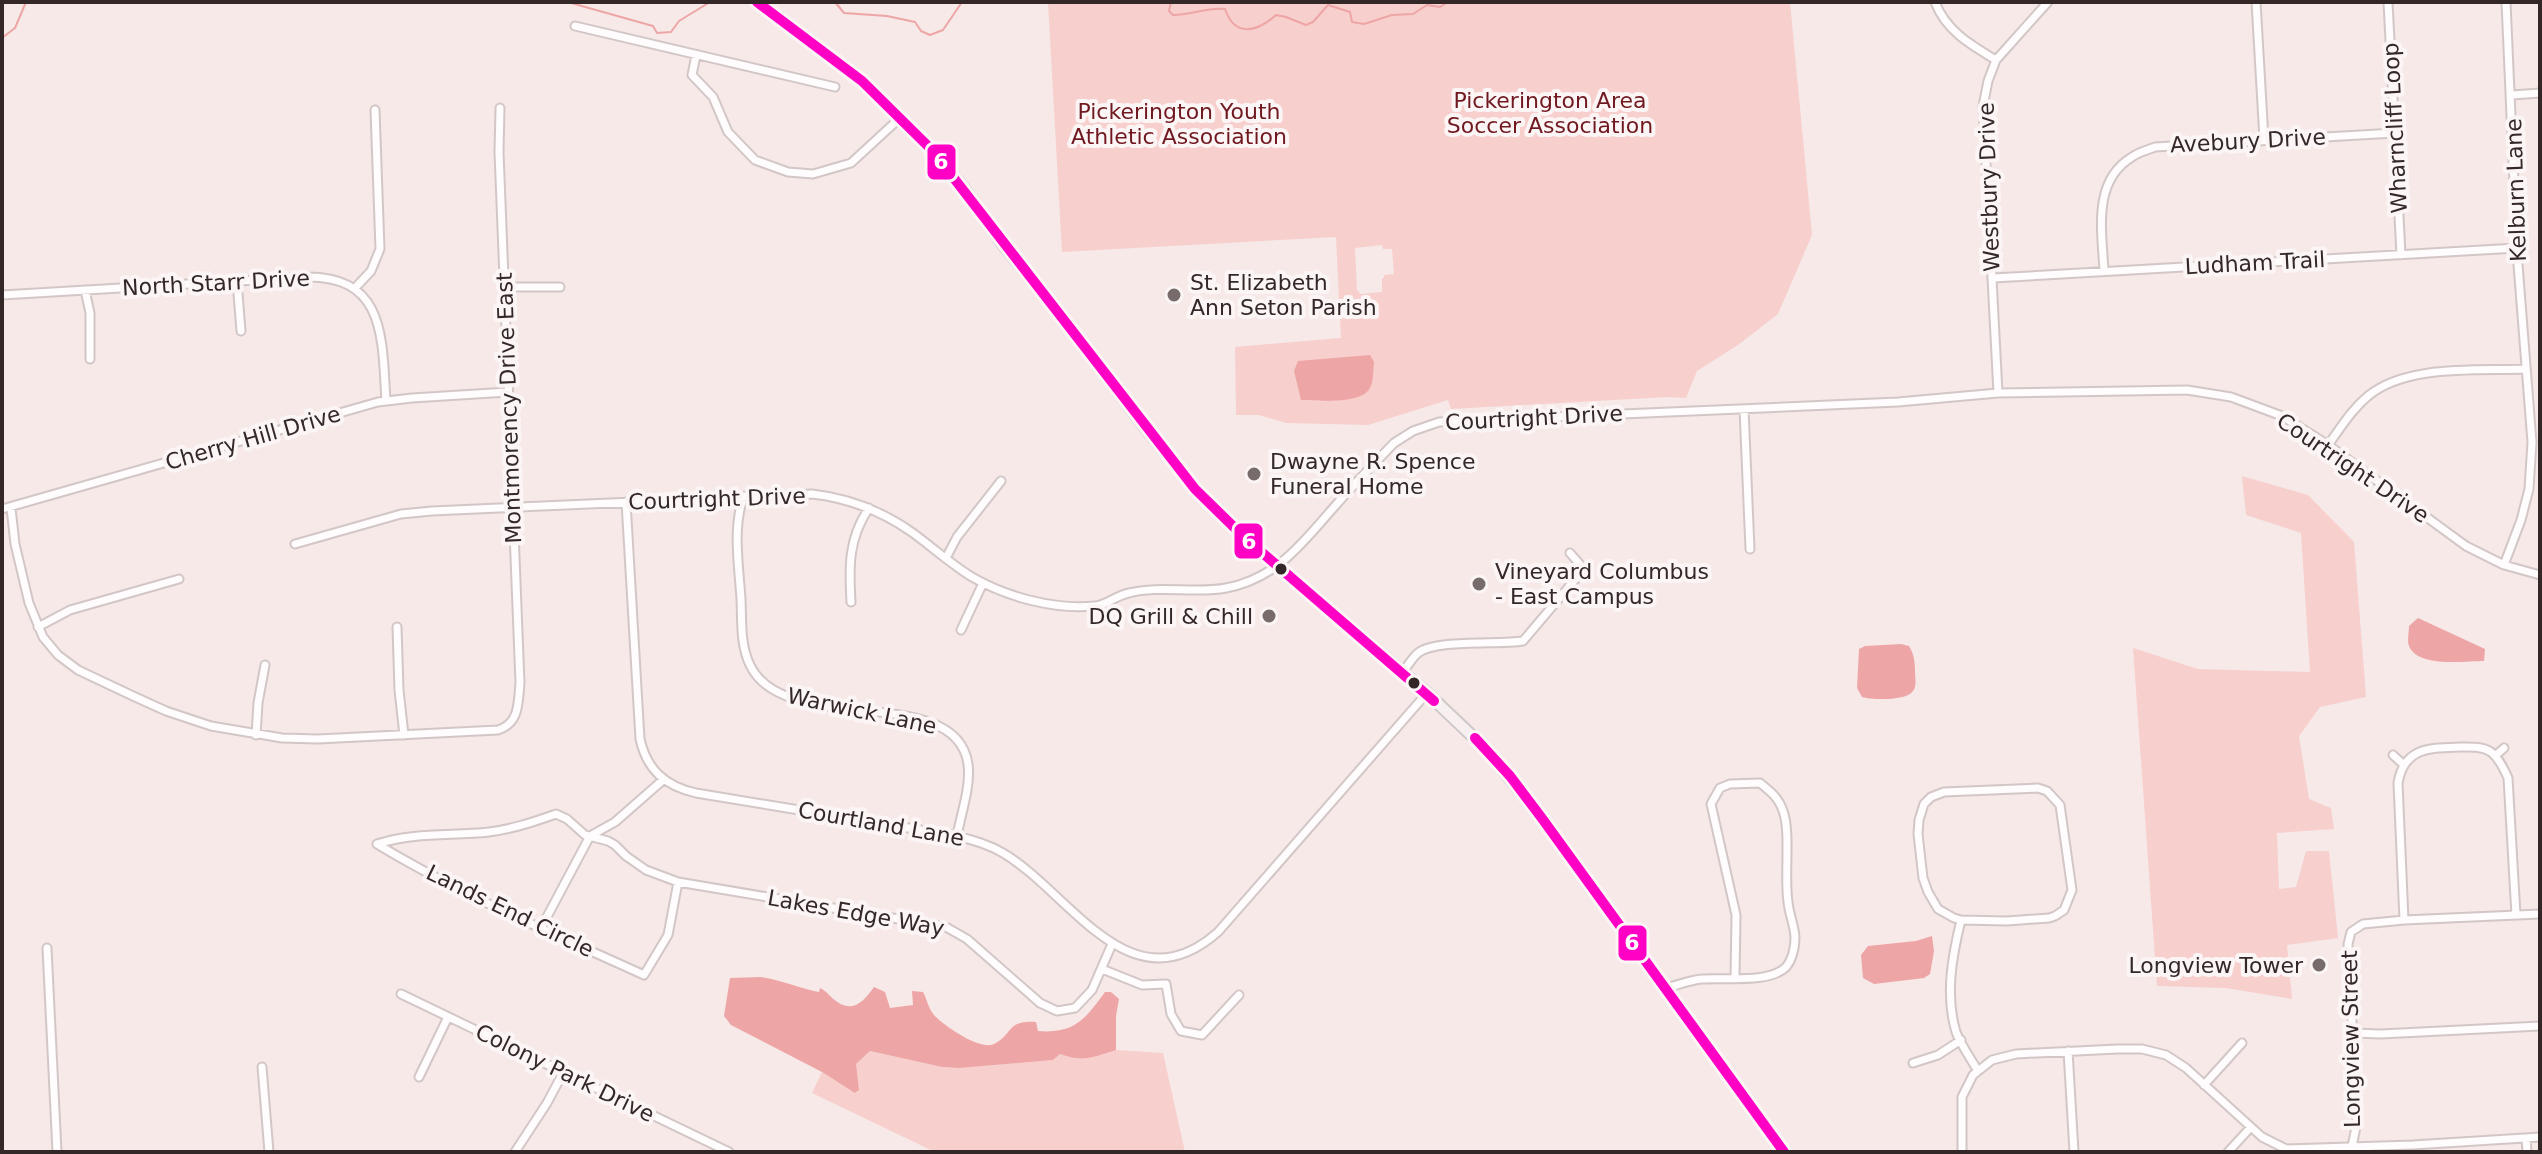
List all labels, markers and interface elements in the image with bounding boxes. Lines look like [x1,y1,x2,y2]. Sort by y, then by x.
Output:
street label: Wharncliff Loop [2378,42,2412,214]
park label: Pickerington Area Soccer Association [1447,88,1653,138]
park label: Pickerington Youth Athletic Association [1071,99,1287,149]
street label: Westbury Drive [1974,102,2004,272]
street label: Kelburn Lane [2501,118,2531,262]
street label: Avebury Drive [2169,124,2327,158]
line badge: 6 [926,143,957,181]
text: 6 [933,149,949,174]
street label: Ludham Trail [2184,247,2326,279]
street label: North Starr Drive [121,266,311,300]
place label: St. Elizabeth Ann Seton Parish [1190,270,1377,320]
street label: Montmorency Drive East [492,272,526,544]
marker: St. Elizabeth Ann Seton Parish [1165,286,1183,304]
street label: Cherry Hill Drive [163,401,343,475]
street label: Courtright Drive [1445,401,1623,435]
street label: Courtright Drive [2272,408,2434,528]
place label: Dwayne R. Spence Funeral Home [1270,449,1475,499]
marker: Dwayne R. Spence Funeral Home [1245,465,1263,483]
street label: Courtright Drive [628,483,806,515]
line badge: 6 [1233,522,1264,560]
text: 6 [1241,529,1257,554]
place label: Vineyard Columbus - East Campus [1495,559,1709,609]
unlabelled marker [1273,561,1289,577]
marker: Vineyard Columbus - East Campus [1470,575,1488,593]
place label: DQ Grill & Chill [1089,604,1253,629]
marker: DQ Grill & Chill [1260,607,1278,625]
unlabelled marker [1406,675,1422,691]
street label: Warwick Lane [785,683,939,739]
street label: Courtland Lane [796,797,966,851]
street label: Lands End Circle [422,860,598,962]
street label: Lakes Edge Way [766,885,946,941]
line badge: 6 [1617,924,1648,962]
text: 6 [1624,930,1640,955]
street label: Longview Street [2337,950,2365,1128]
place label: Longview Tower [2128,953,2304,978]
marker: Longview Tower [2310,956,2328,974]
street label: Colony Park Drive [472,1019,658,1127]

